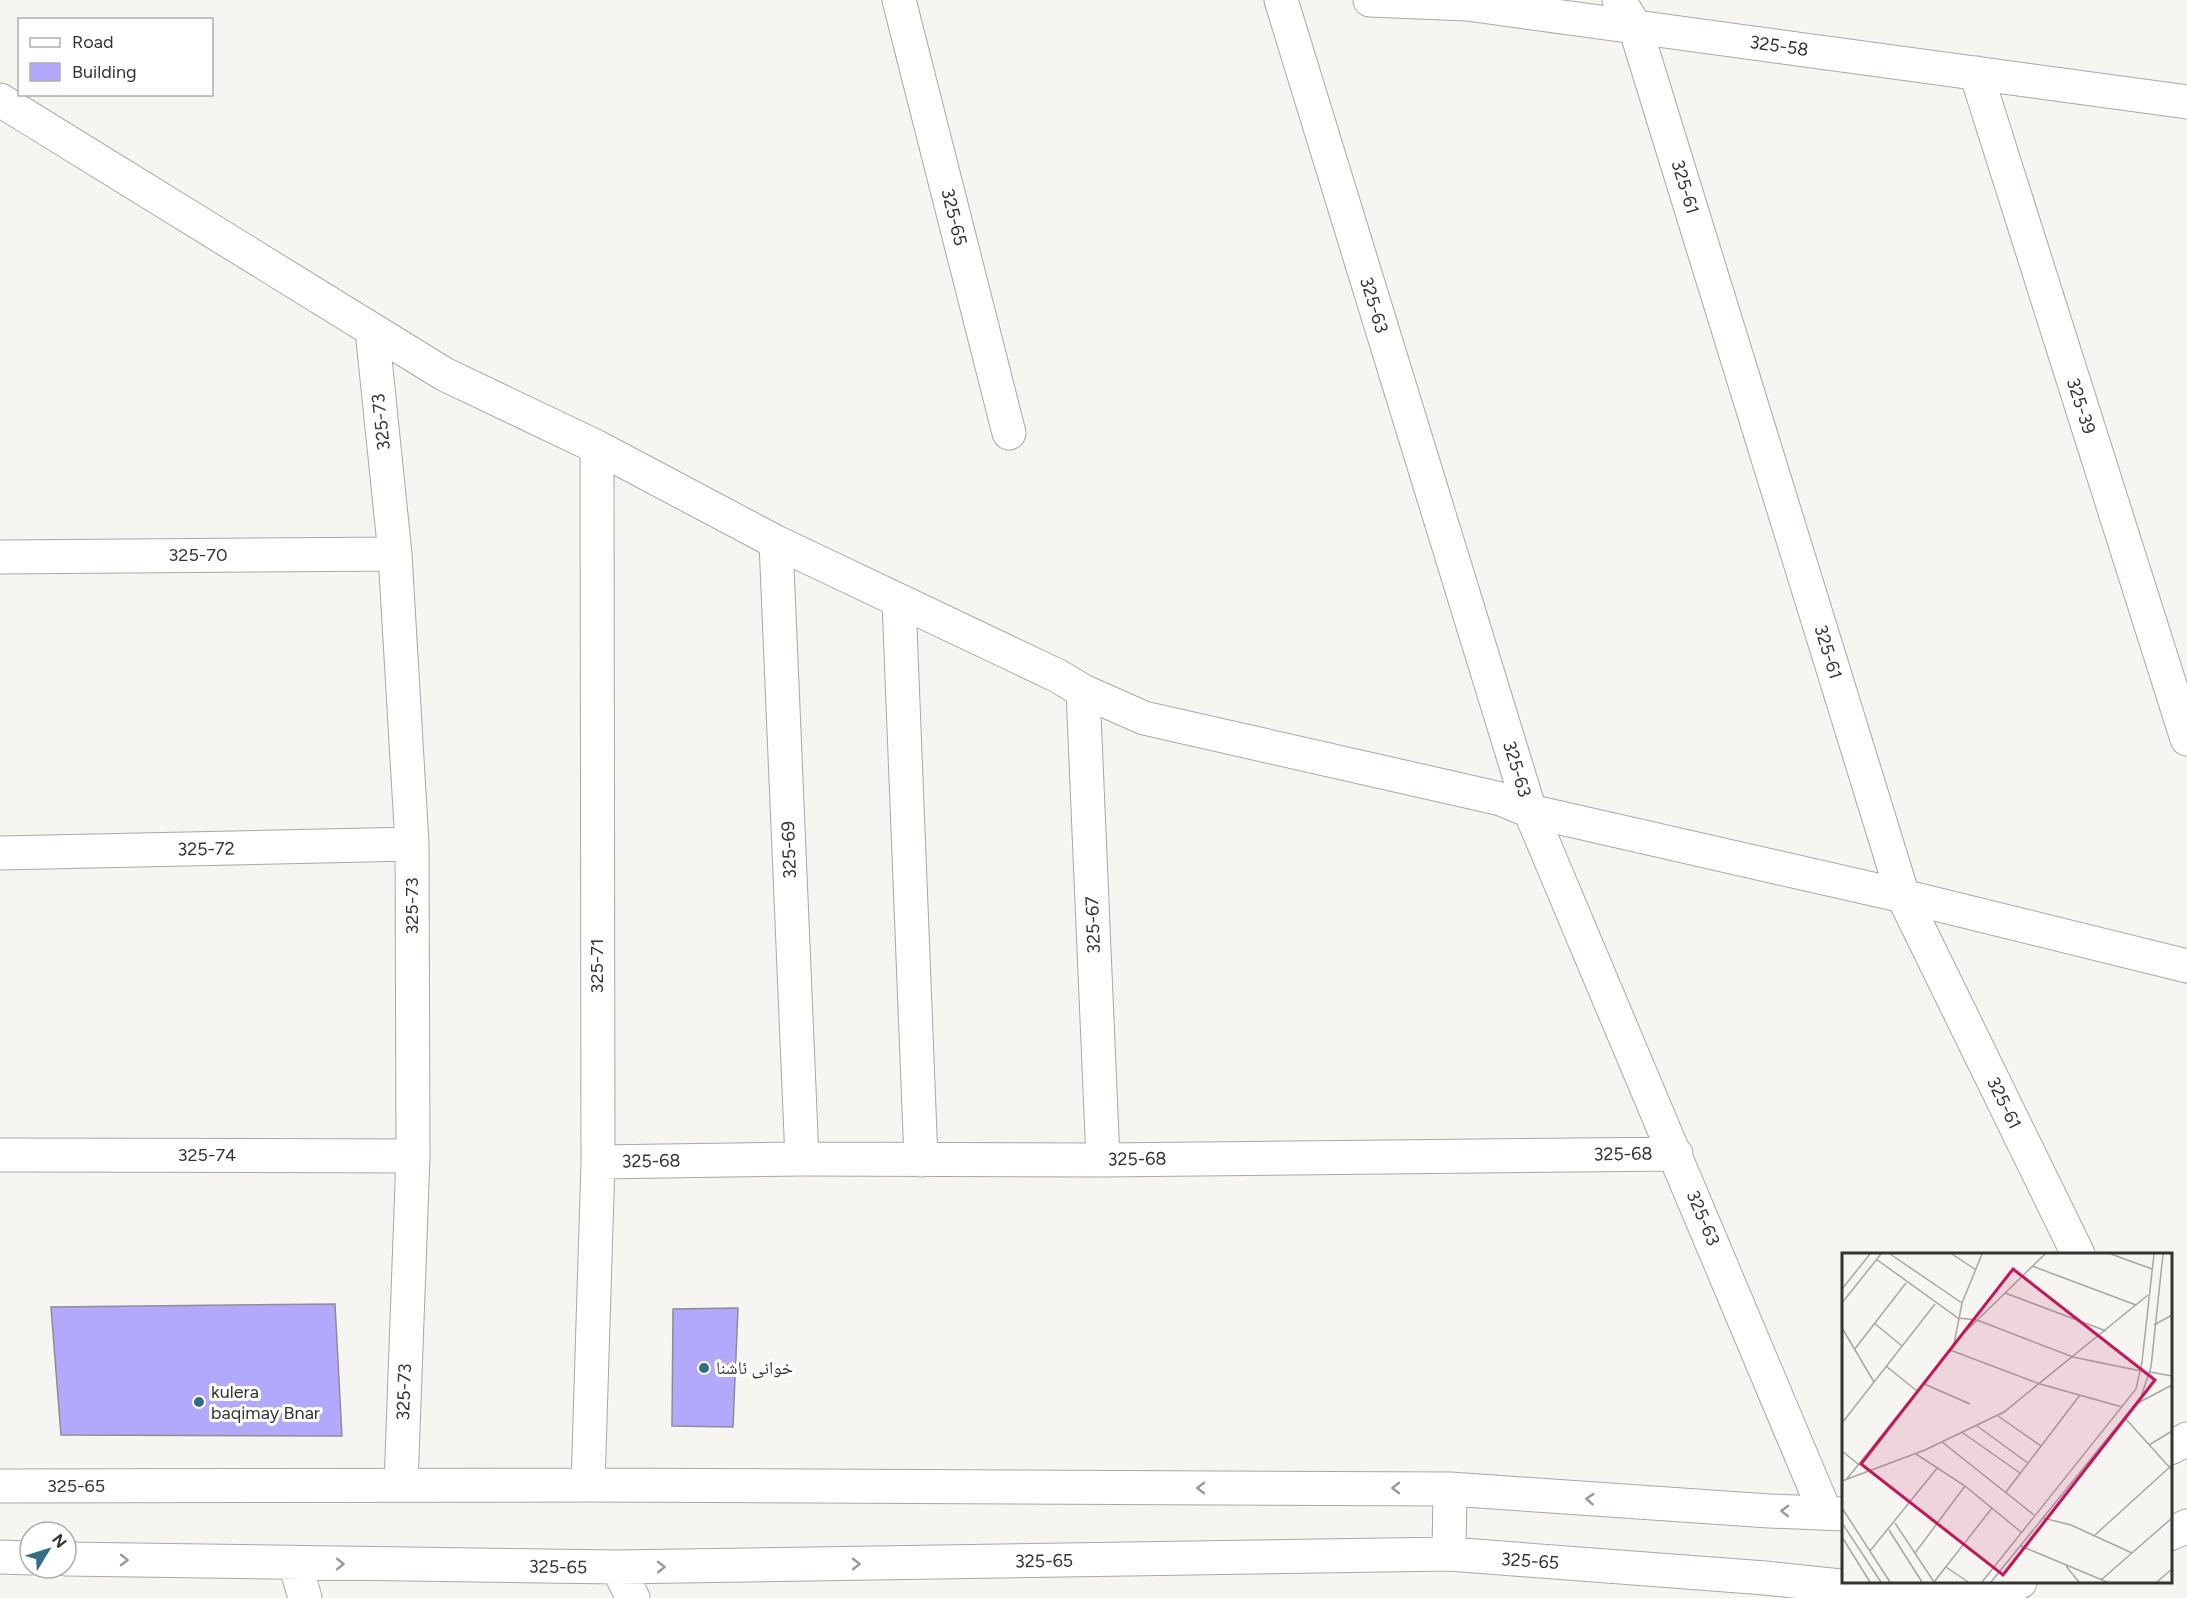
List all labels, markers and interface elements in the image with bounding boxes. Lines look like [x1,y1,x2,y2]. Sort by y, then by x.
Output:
legend [18,18,213,96]
text: Road [72,31,113,53]
street label: 325-58 [1748,31,1810,61]
text: Building [72,61,137,83]
street label: 325-61 [1666,157,1704,217]
street label: 325-65 [936,186,972,248]
street label: 325-63 [1355,274,1393,336]
street label: 325-39 [2062,375,2100,437]
street label: 325-73 [367,392,395,452]
street label: 325-70 [169,544,227,566]
street label: 325-61 [1809,622,1847,682]
street label: 325-63 [1498,738,1536,800]
street label: 325-69 [777,821,801,879]
street label: 325-72 [177,838,235,860]
street label: 325-73 [401,877,423,935]
street label: 325-67 [1081,896,1105,954]
street label: 325-71 [586,939,608,993]
street label: 325-61 [1982,1073,2026,1133]
street label: 325-68 [1593,1142,1653,1166]
street label: 325-74 [178,1144,236,1166]
street label: 325-68 [1107,1147,1167,1171]
street label: 325-68 [621,1149,681,1173]
street label: 325-63 [1682,1187,1724,1249]
inset map [1842,1253,2172,1583]
place label: خوانى ئاشنا [716,1357,793,1379]
marker: خوانى ئاشنا [697,1361,711,1375]
street label: 325-73 [392,1363,416,1421]
place label: kulera baqimay Bnar [211,1381,320,1424]
marker: kulera baqimay Bnar [192,1395,206,1409]
street label: 325-65 [47,1475,105,1497]
one-way arrow [1196,1482,1205,1494]
one-way arrow [1391,1482,1400,1495]
one-way arrow [1586,1492,1595,1505]
one-way arrow [1781,1505,1790,1518]
north arrow [18,1520,78,1580]
text: N [48,1530,71,1552]
street label: 325-65 [1500,1548,1560,1574]
street label: 325-65 [1015,1549,1073,1573]
one-way arrow [120,1554,129,1566]
street label: 325-65 [529,1555,587,1579]
one-way arrow [852,1557,861,1570]
one-way arrow [336,1558,345,1570]
one-way arrow [657,1560,666,1573]

